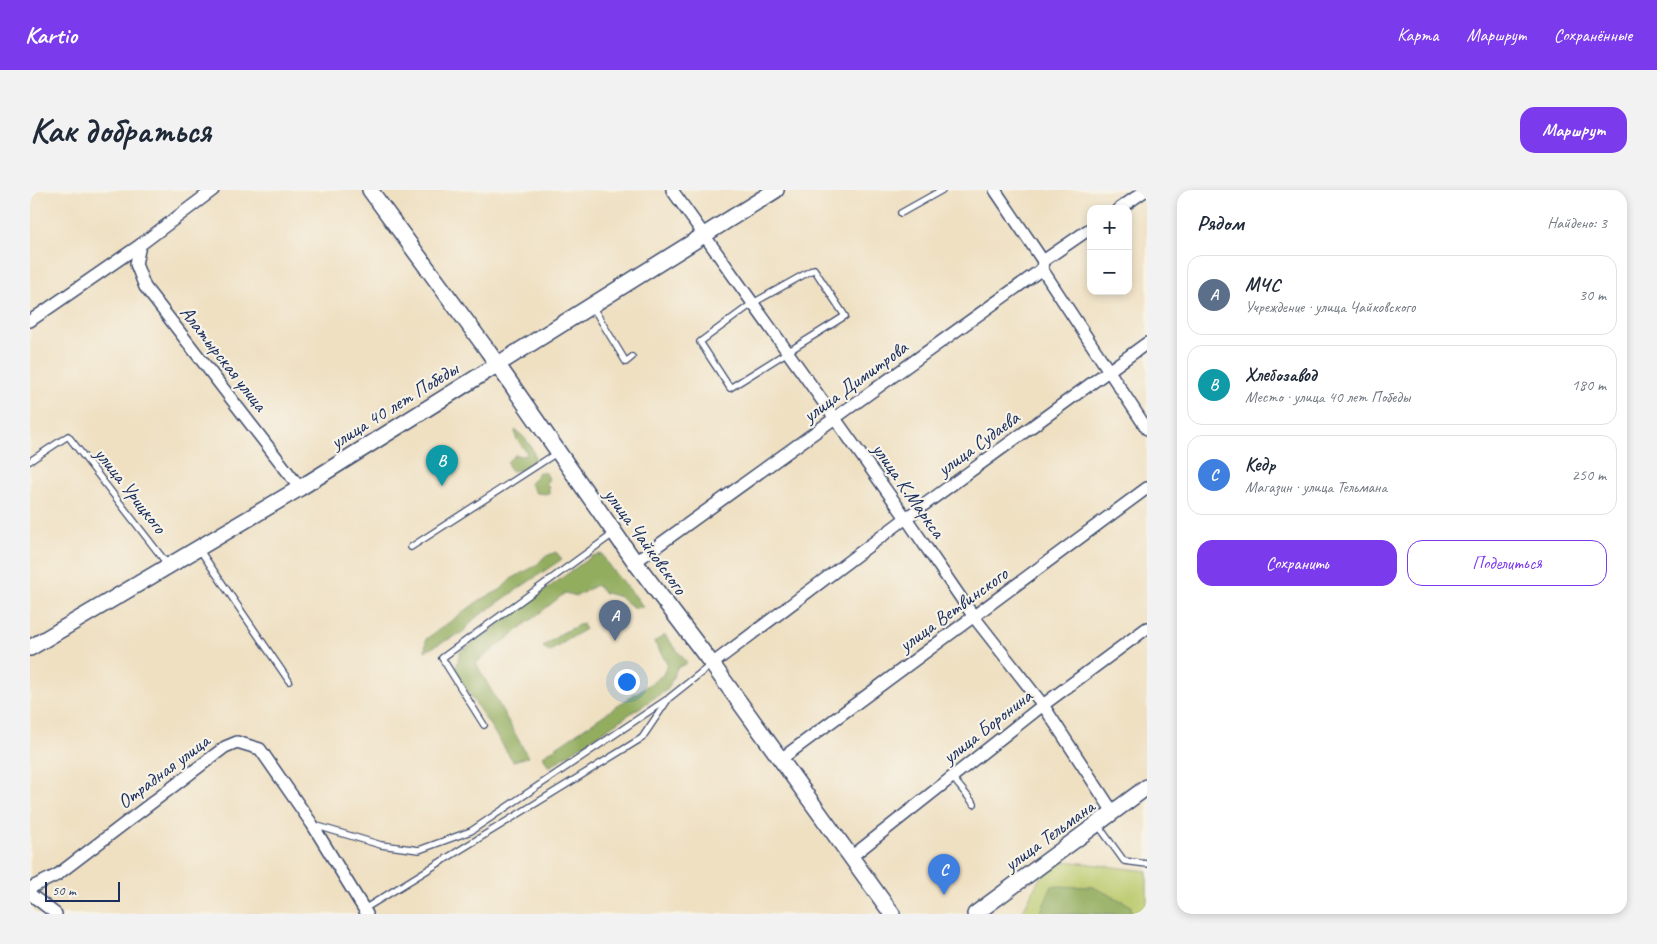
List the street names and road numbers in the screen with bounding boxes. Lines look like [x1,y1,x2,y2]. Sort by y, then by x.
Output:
street label: Алатырская улица [175,300,274,418]
street label: улица Димитрова [797,334,914,428]
street label: улица 40 лет Победы [325,355,464,455]
street label: улица Судаева [931,404,1025,482]
street label: улица К.Маркса [866,437,952,544]
street label: улица Урицкого [88,441,173,539]
street label: улица Чайковского [598,482,693,600]
street label: улица Ветвинского [893,561,1013,658]
street label: улица Боронина [937,683,1038,770]
street label: Отрадная улица [112,728,216,814]
street label: улица Тельмана [998,793,1101,877]

